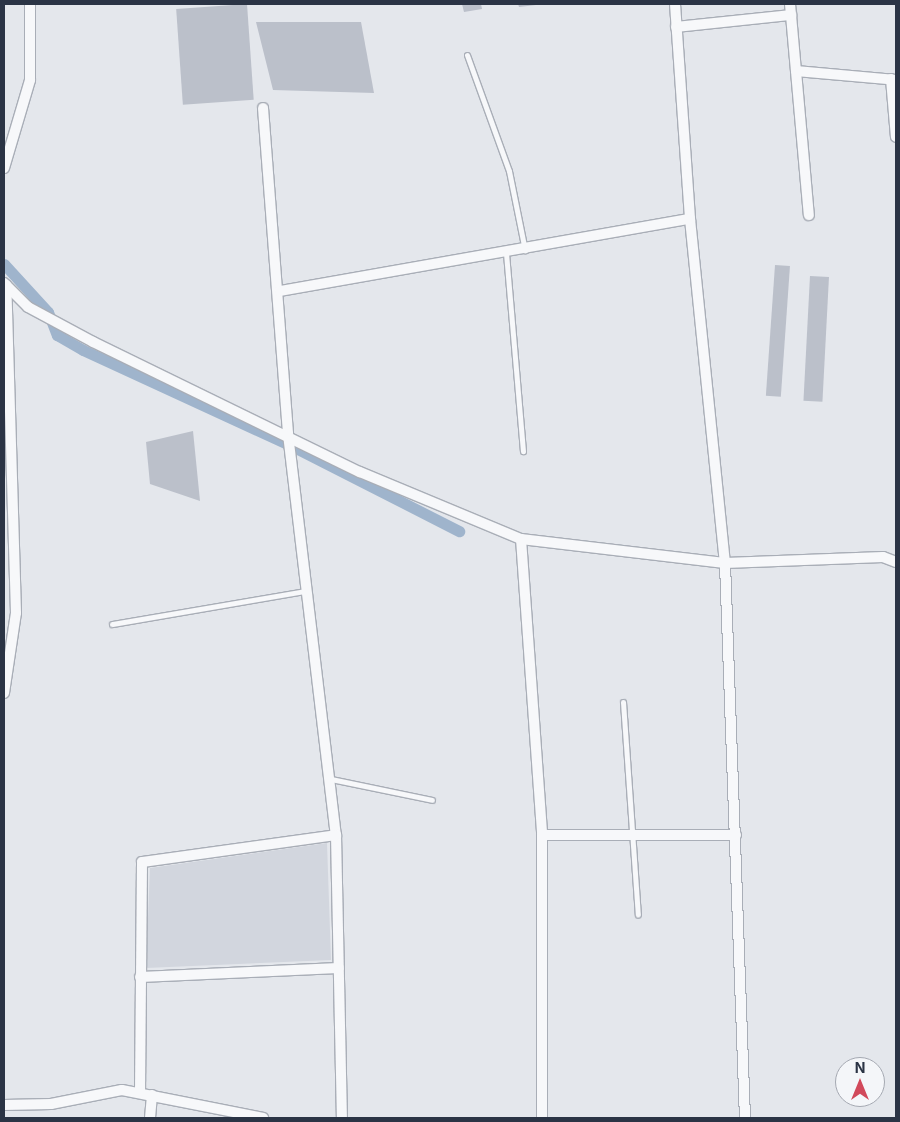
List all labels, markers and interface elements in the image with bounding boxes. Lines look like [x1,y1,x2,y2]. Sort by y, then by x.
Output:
north arrow [835,1057,885,1107]
text: N [855,1059,865,1076]

